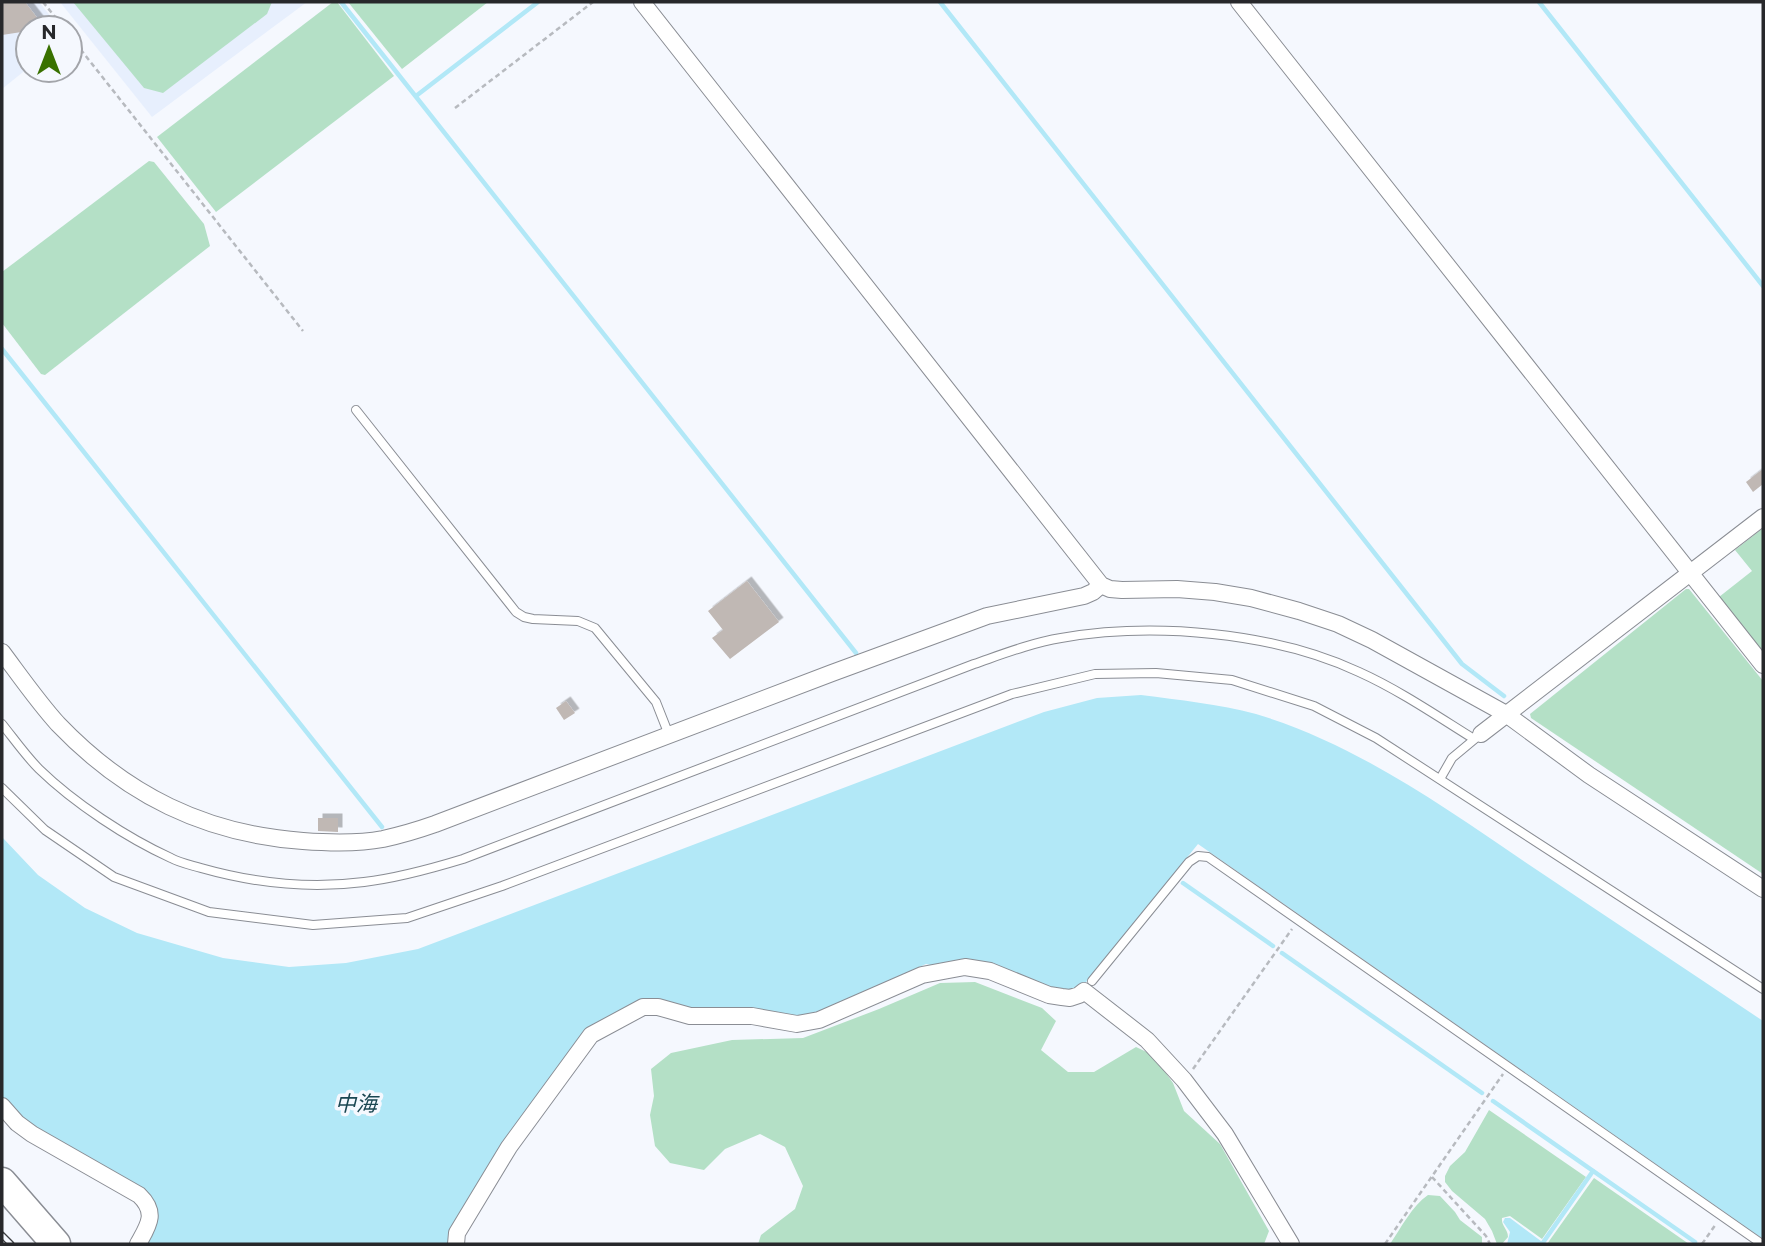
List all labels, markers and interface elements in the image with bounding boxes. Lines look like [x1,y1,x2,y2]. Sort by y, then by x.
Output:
north arrow [14,14,84,84]
text: N [41,21,57,44]
water label: 中海 [335,1091,380,1116]

